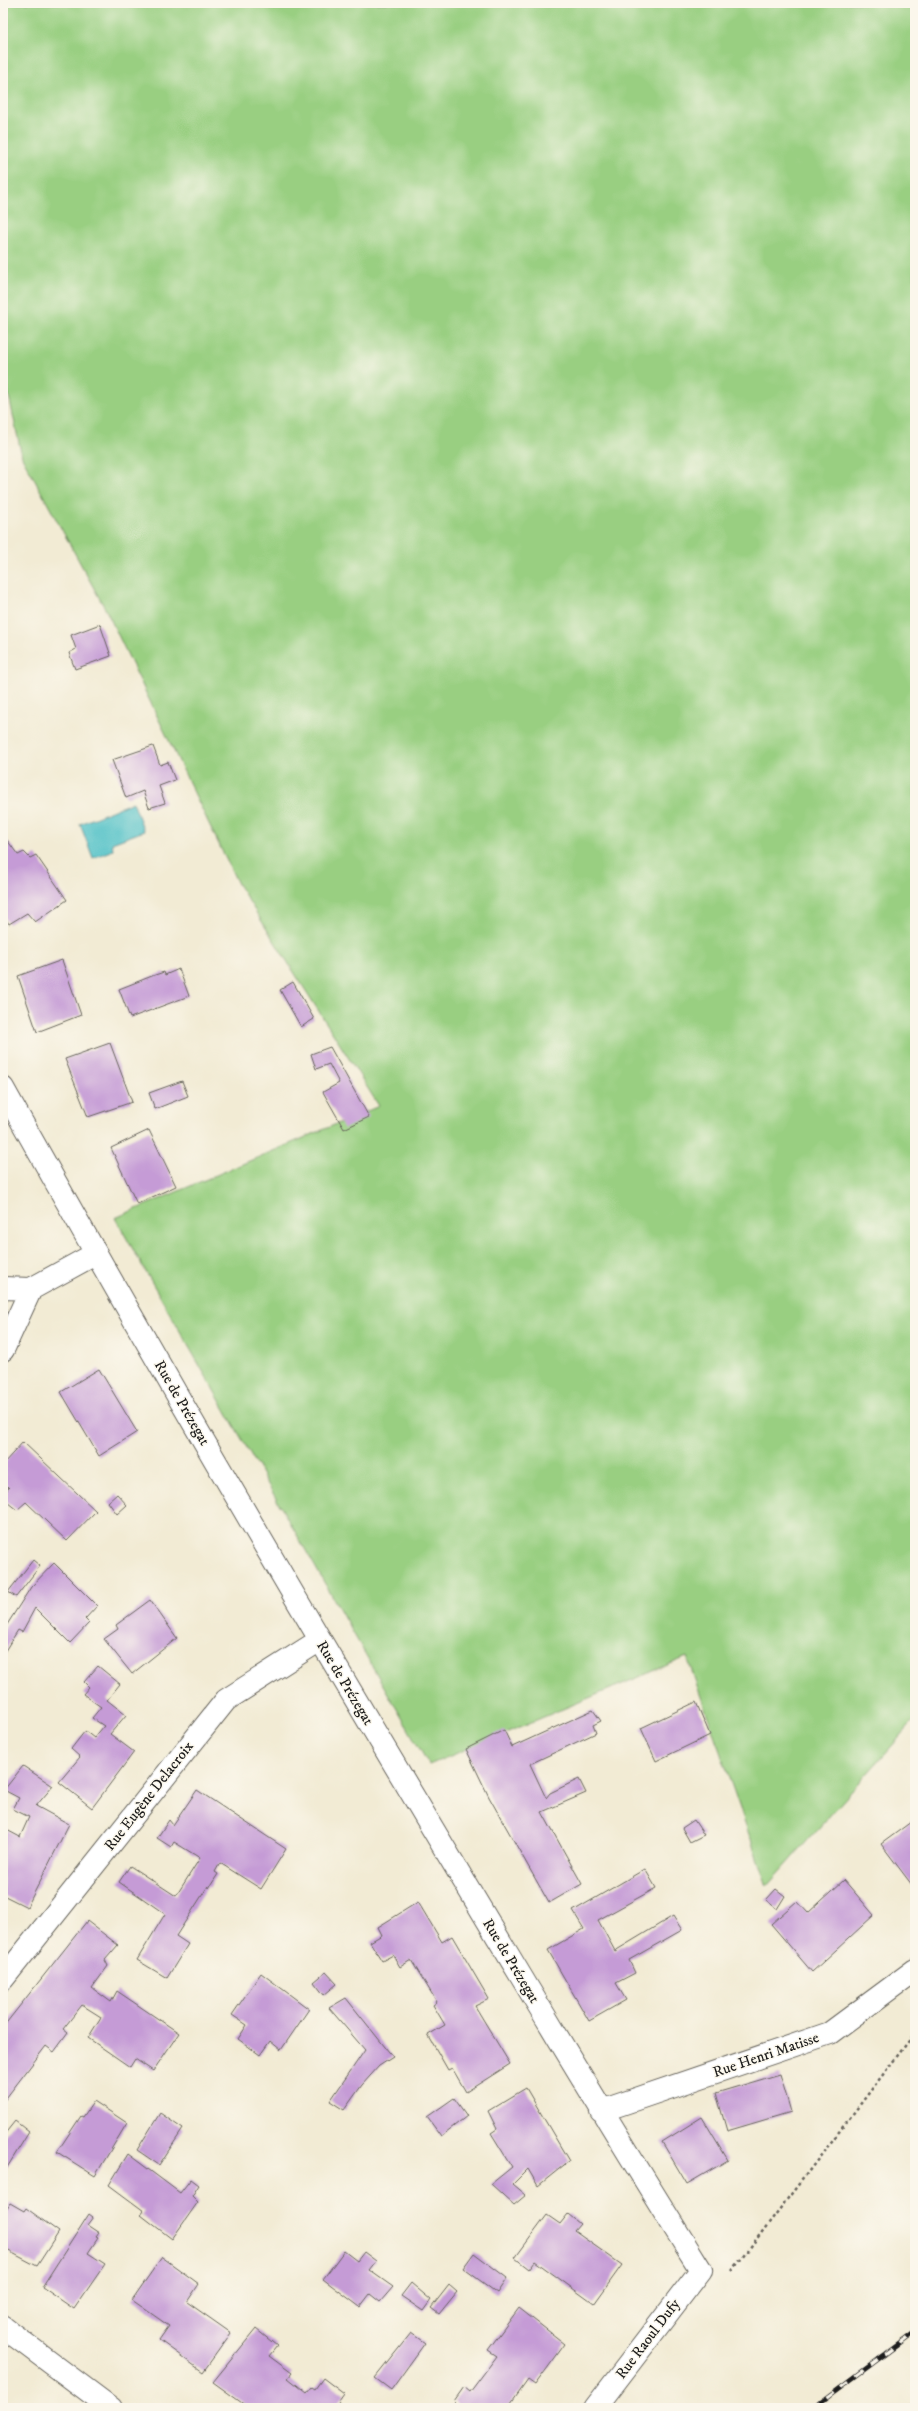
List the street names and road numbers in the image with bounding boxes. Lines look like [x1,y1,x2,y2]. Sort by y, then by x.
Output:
street label: Rue de Prézegat [150,1357,214,1449]
street label: Rue de Prézegat [312,1637,378,1729]
street label: Rue Eugène Delacroix [100,1737,198,1855]
street label: Rue de Prézegat [478,1915,544,2007]
street label: Rue Henri Matisse [711,2028,821,2082]
street label: Rue Raoul Dufy [612,2294,685,2383]

